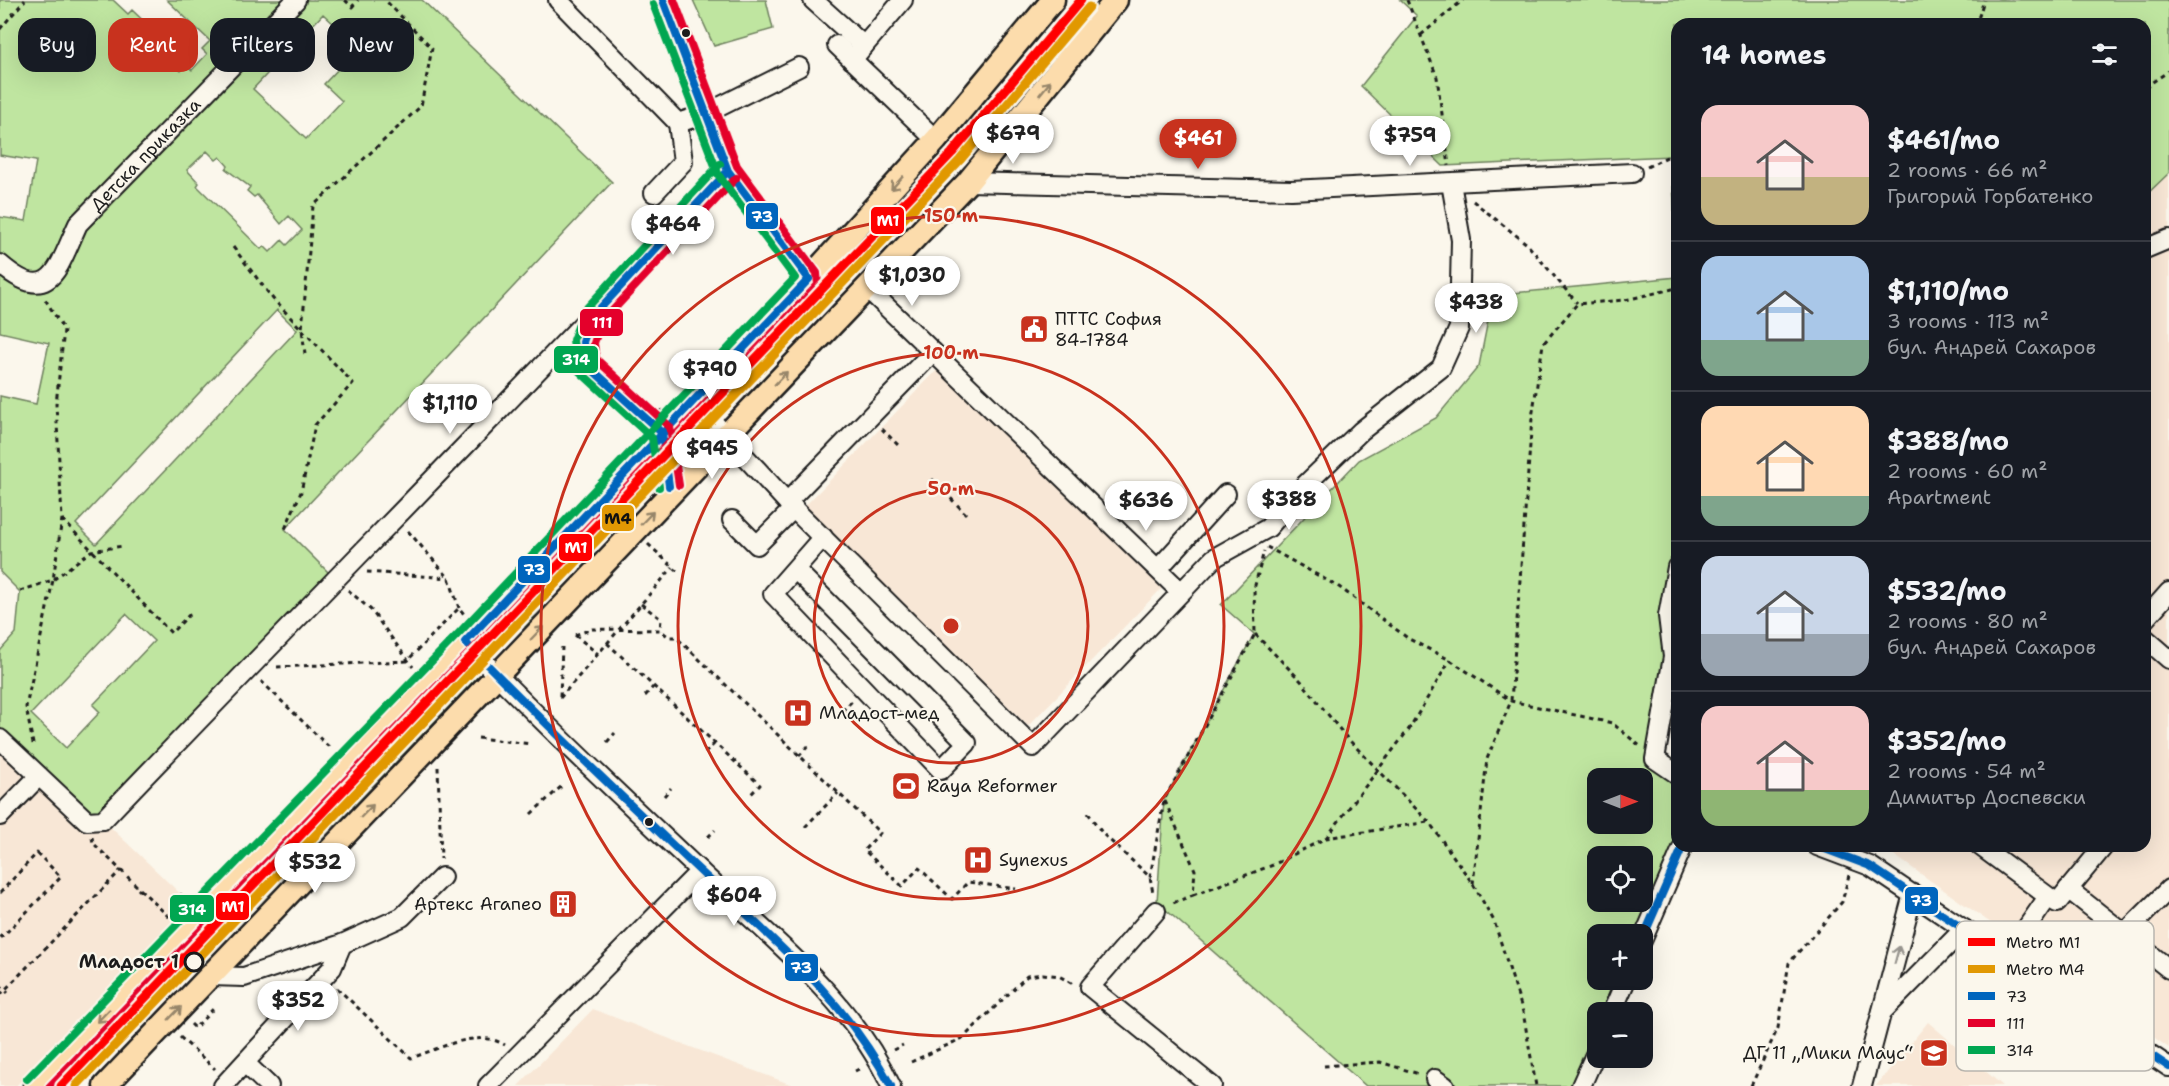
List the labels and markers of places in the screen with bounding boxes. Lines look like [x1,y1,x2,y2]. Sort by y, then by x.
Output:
unlabelled marker [680,27,692,39]
pin: $679 [977,114,1049,165]
pin: $759 [1374,116,1446,167]
pin: $461 [1162,119,1234,170]
pin: $464 [637,205,709,256]
pin: $1,030 [863,256,961,307]
pin: $438 [1440,283,1512,334]
place label: ПТТС София 84-1784 [1055,307,1162,352]
public building icon: ПТТС София 84-1784 [1018,313,1050,345]
pin: $790 [674,350,746,401]
pin: $1,110 [401,384,499,435]
pin: $945 [676,429,748,480]
pin: $388 [1253,480,1325,531]
pin: $636 [1110,481,1182,532]
centre of rings [941,616,961,636]
hospital icon: Младост-мед [782,697,814,729]
place label: Младост-мед [819,701,940,725]
sports icon: Raya Reformer [890,770,922,802]
place label: Raya Reformer [927,774,1058,798]
unlabelled marker [643,816,655,828]
pin: $532 [279,843,351,894]
hospital icon: Synexus [962,844,994,876]
place label: Synexus [999,848,1068,872]
pin: $604 [698,876,770,927]
building icon: Артекс Агапео [547,888,579,920]
place label: Артекс Агапео [414,892,542,916]
place label: Младост 1 [79,950,179,974]
marker: Младост 1 [184,952,204,972]
pin: $352 [262,981,334,1032]
school or university icon: ДГ 11 „Мики Маус“ [1918,1037,1950,1069]
place label: ДГ 11 „Мики Маус“ [1743,1041,1913,1065]

